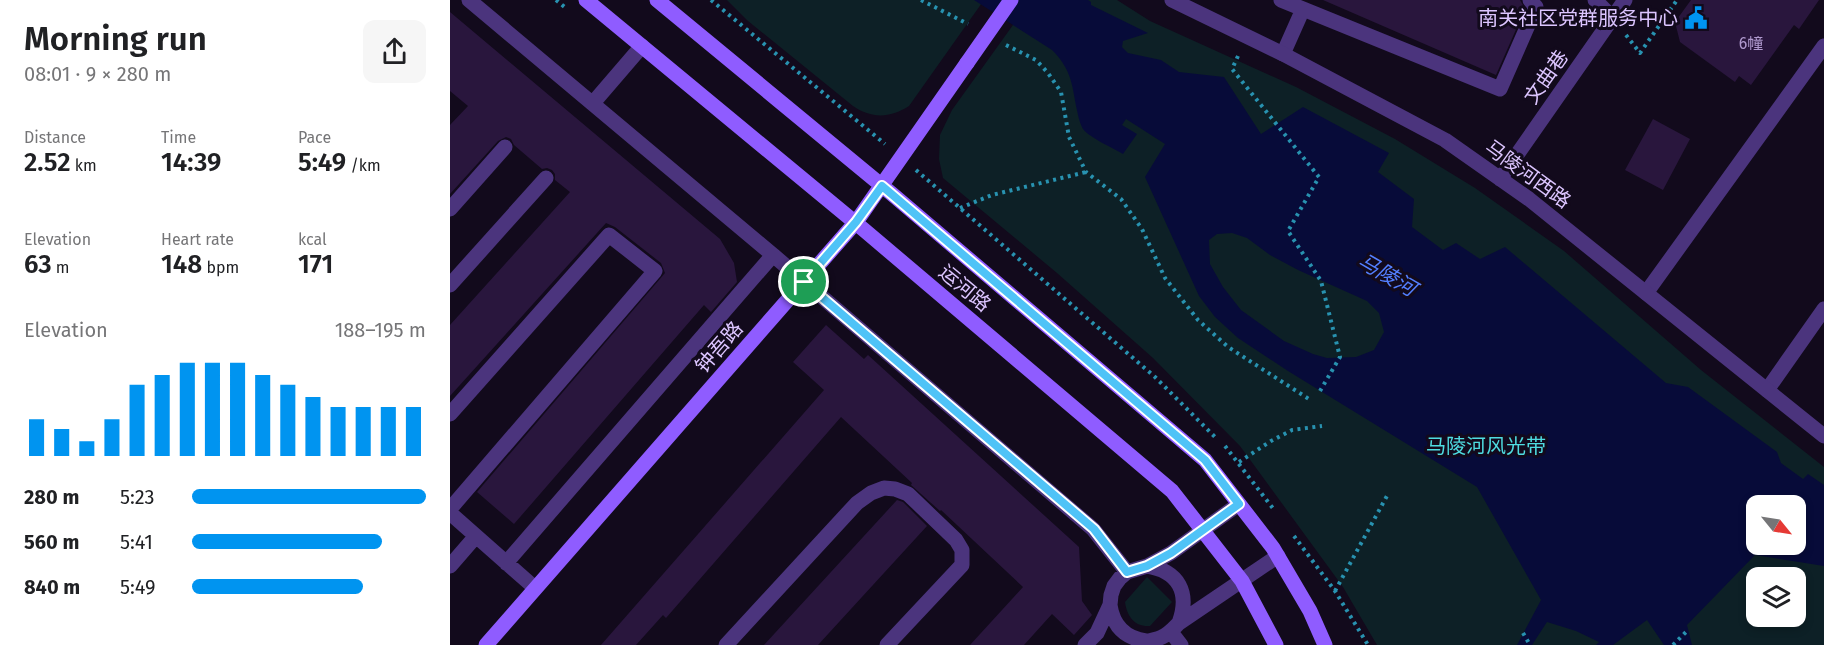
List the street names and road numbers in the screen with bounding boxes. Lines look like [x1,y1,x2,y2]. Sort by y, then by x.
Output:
street label: 文曲巷 [1519,46,1573,108]
street label: 马陵河西路 [1480,135,1576,213]
street label: 运河路 [934,260,996,316]
street label: 钟吾路 [690,316,748,378]

